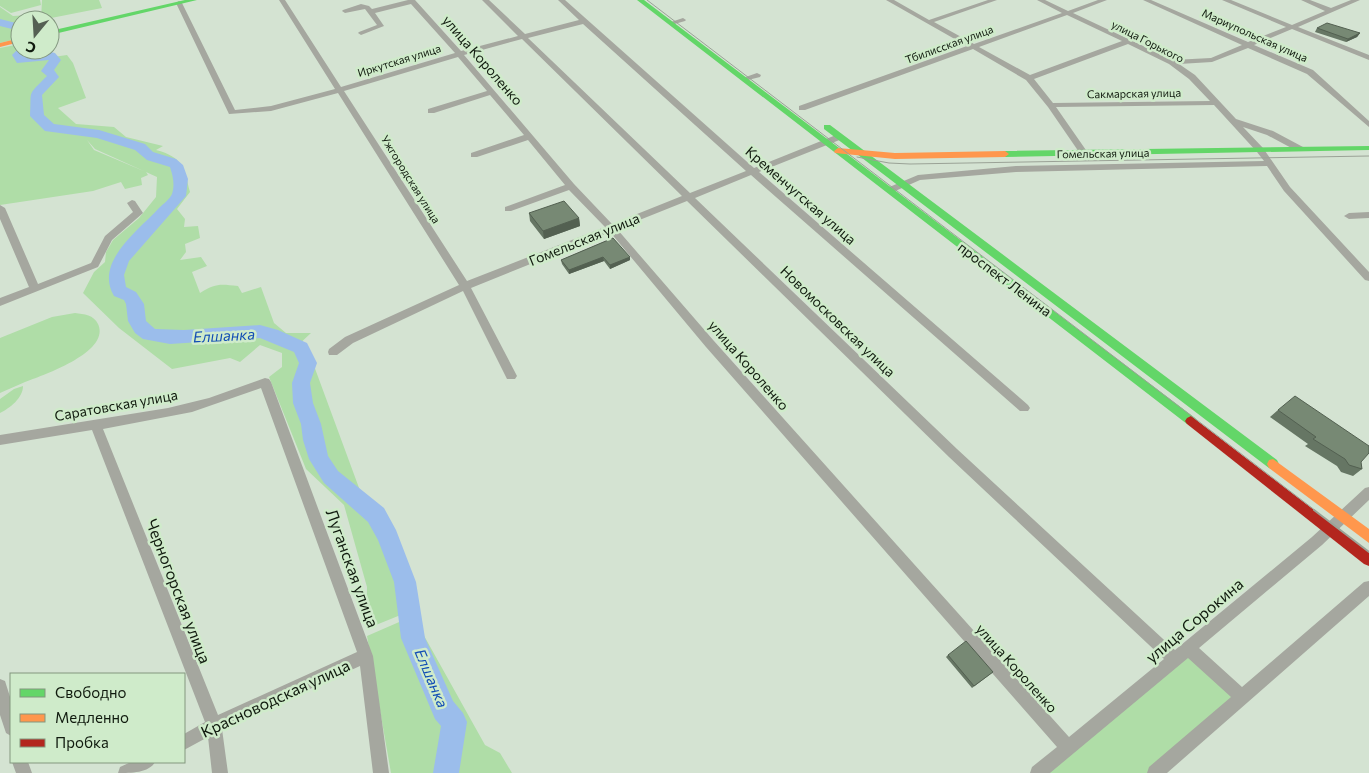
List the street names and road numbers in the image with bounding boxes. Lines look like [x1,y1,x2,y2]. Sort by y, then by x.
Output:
street label: Мариупольская улица [1200,6,1310,64]
street label: улица Короленко [439,12,527,108]
street label: улица Горького [1110,17,1187,65]
street label: Тбилисская улица [903,22,995,66]
street label: Иркутская улица [356,41,442,79]
street label: Сакмарская улица [1087,86,1181,100]
street label: Ужгородская улица [379,133,443,225]
street label: Кременчугская улица [742,142,860,248]
street label: Гомельская улица [1057,146,1149,160]
street label: Гомельская улица [526,209,642,269]
street label: проспект Ленина [955,238,1055,320]
street label: Новомосковская улица [777,262,899,380]
street label: улица Короленко [705,317,793,413]
street label: Саратовская улица [53,386,179,424]
street label: Луганская улица [323,506,383,630]
street label: Черногорская улица [143,516,215,666]
street label: улица Сорокина [1141,574,1247,666]
street label: улица Короленко [973,620,1061,716]
street label: Красноводская улица [197,655,353,741]

